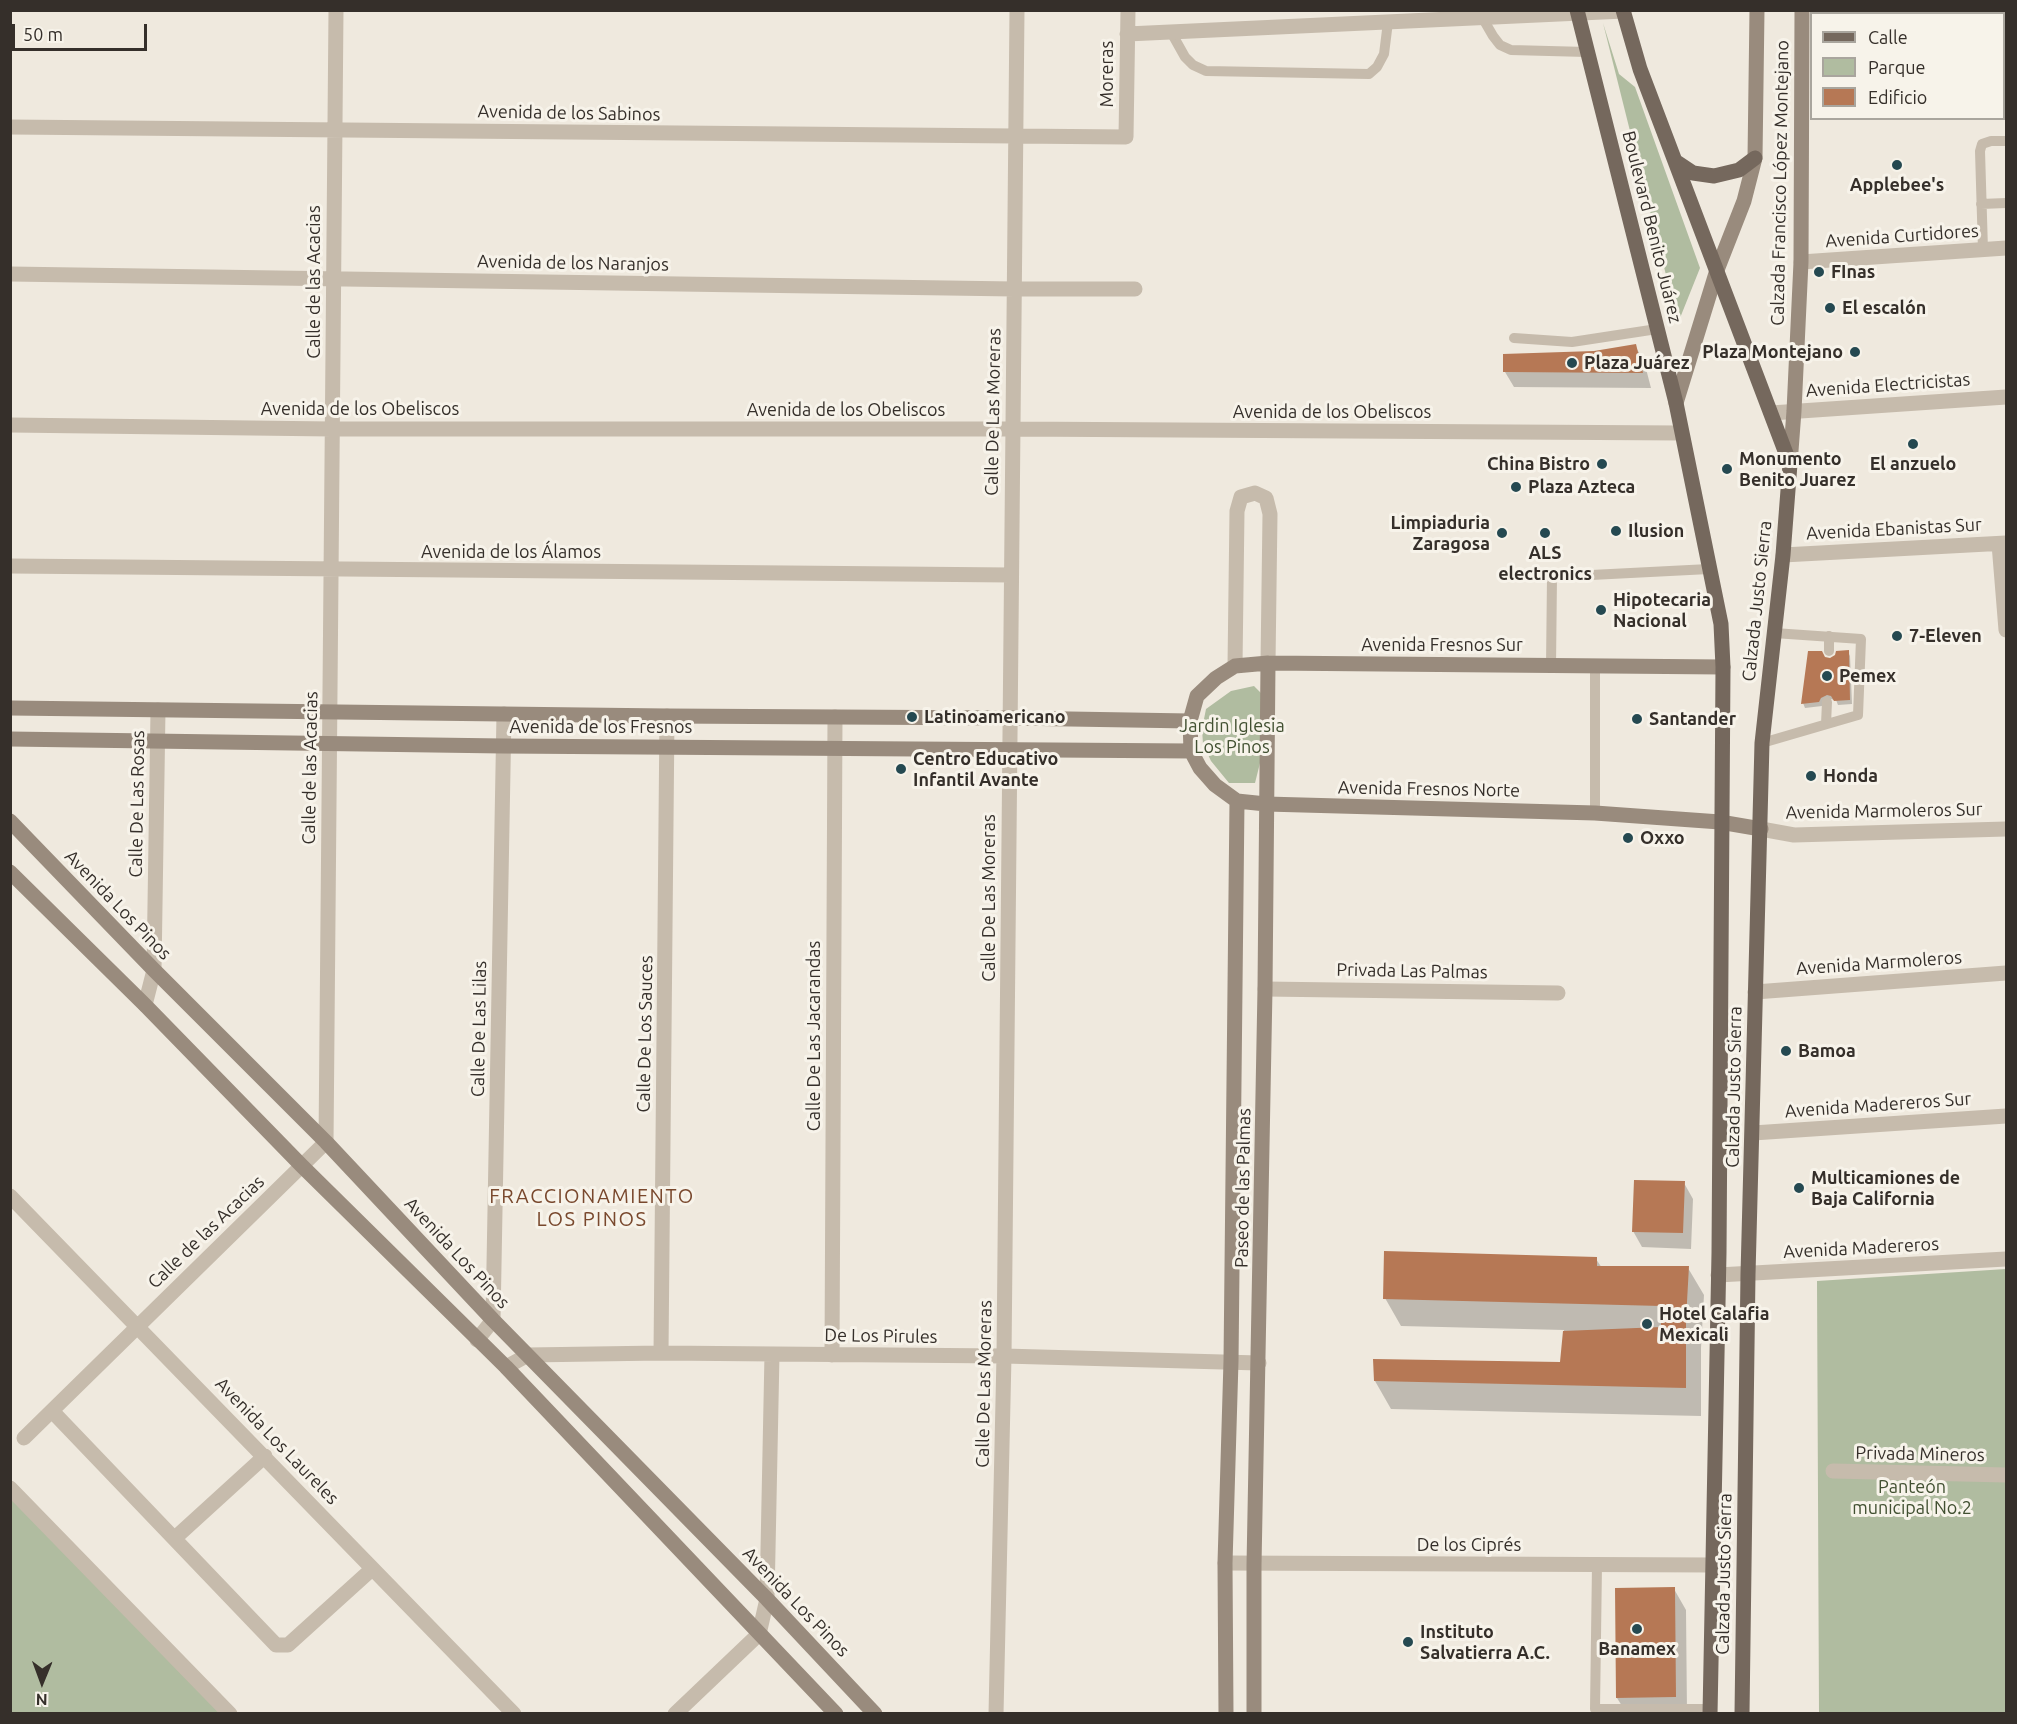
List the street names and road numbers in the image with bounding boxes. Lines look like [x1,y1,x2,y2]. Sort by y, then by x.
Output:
street label: Calzada Francisco López Montejano [1767,40,1793,326]
street label: Moreras [1096,41,1118,107]
street label: Avenida de los Sabinos [477,101,661,125]
street label: Boulevard Benito Juárez [1618,129,1686,325]
street label: Calle de las Acacias [303,205,325,359]
street label: Avenida Curtidores [1825,220,1979,252]
street label: Avenida de los Naranjos [477,251,669,275]
street label: Calle De Las Moreras [981,328,1005,496]
street label: Avenida Electricistas [1805,368,1971,402]
street label: Avenida de los Obeliscos [261,398,459,420]
street label: Avenida de los Obeliscos [747,399,945,421]
street label: Avenida de los Obeliscos [1233,401,1431,423]
street label: Avenida Ebanistas Sur [1806,514,1982,544]
street label: Calzada Justo Sierra [1738,519,1776,683]
street label: Avenida de los Álamos [421,541,601,563]
street label: Avenida Fresnos Sur [1361,634,1523,656]
street label: Calle de las Acacias [298,691,322,845]
street label: Avenida de los Fresnos [510,716,692,738]
street label: Calle De Las Rosas [125,730,149,878]
street label: Avenida Fresnos Norte [1338,777,1520,801]
street label: Avenida Marmoleros Sur [1785,798,1983,824]
street label: Calle De Las Moreras [978,814,1000,982]
street label: Avenida Los Pinos [60,846,176,964]
street label: Calle De Las Jacarandas [803,941,825,1131]
street label: Avenida Marmoleros [1795,946,1963,980]
street label: Calle De Los Sauces [633,955,657,1113]
street label: Privada Las Palmas [1336,959,1488,983]
street label: Calle De Las Lilas [467,961,491,1097]
street label: Calzada Justo Sierra [1722,1006,1746,1168]
street label: Avenida Madereros Sur [1784,1088,1972,1122]
street label: Paseo de las Palmas [1231,1108,1255,1268]
street label: Calle de las Acacias [143,1171,269,1293]
street label: Avenida Los Pinos [400,1193,514,1313]
street label: Avenida Madereros [1783,1233,1939,1263]
street label: Calle De Las Moreras [972,1300,996,1468]
street label: De Los Pirules [824,1324,938,1348]
street label: Avenida Los Laureles [211,1373,343,1509]
street label: Privada Mineros [1855,1442,1985,1466]
street label: Calzada Justo Sierra [1712,1493,1736,1655]
street label: De los Ciprés [1417,1534,1521,1556]
street label: Avenida Los Pinos [738,1543,854,1661]

